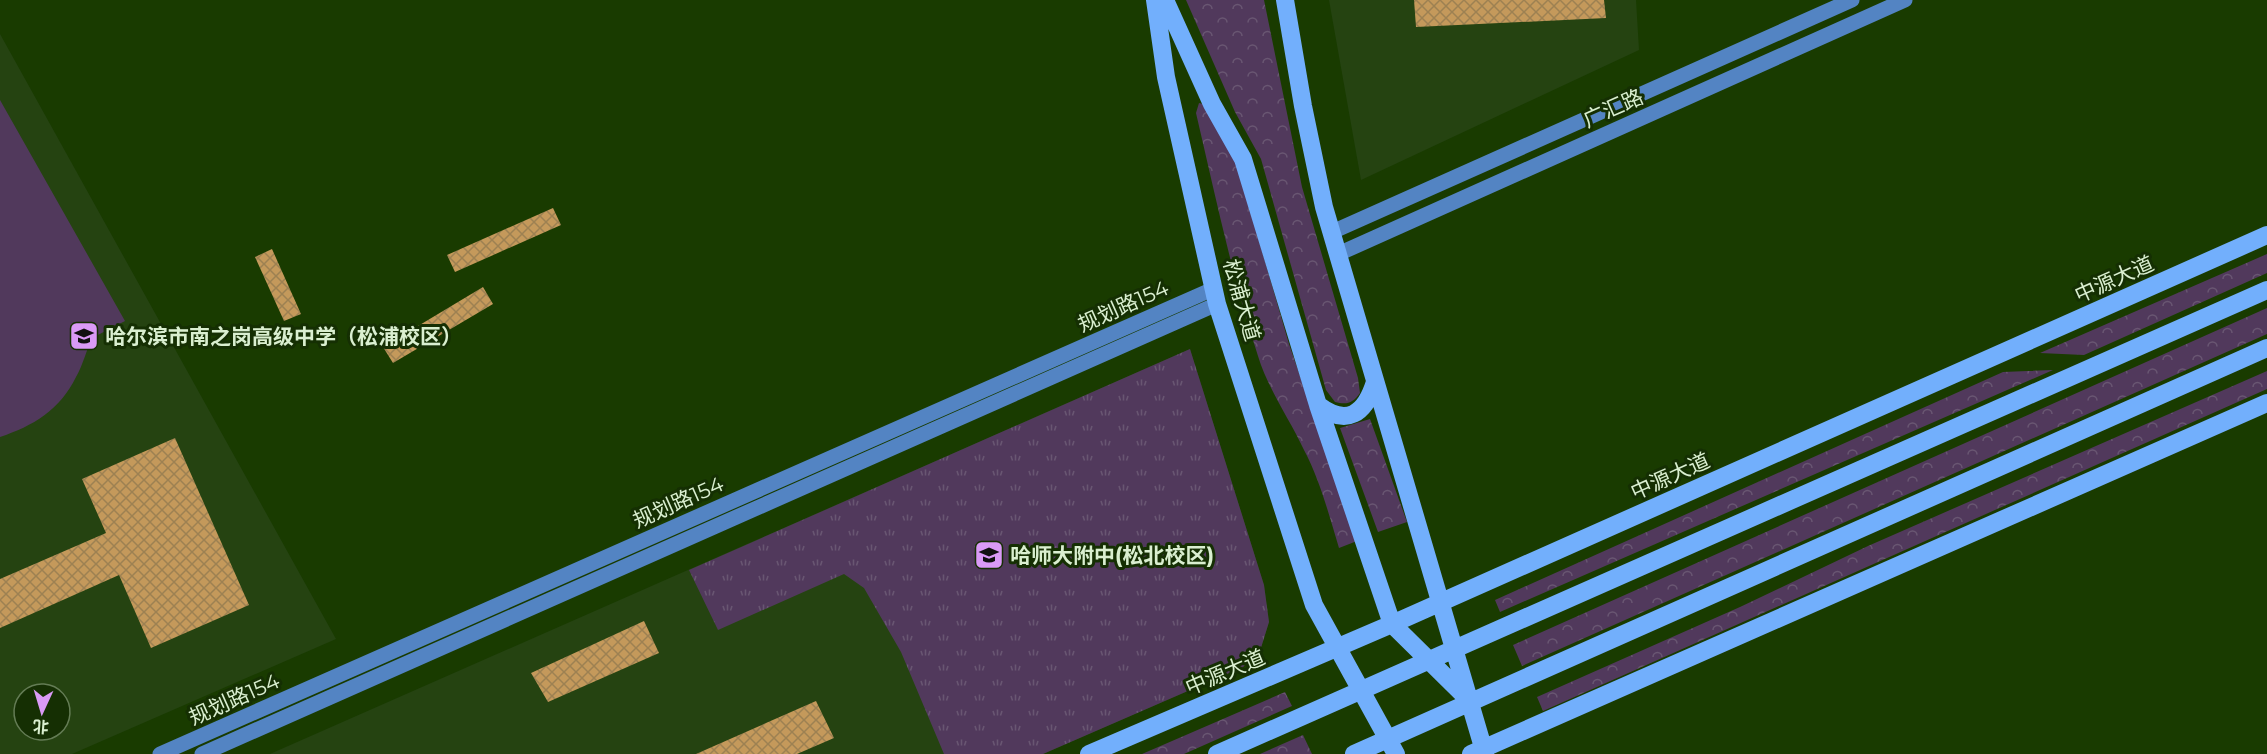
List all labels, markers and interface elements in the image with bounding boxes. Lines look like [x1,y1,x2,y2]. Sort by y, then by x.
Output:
street label: 广汇路 [1579,84,1647,132]
street label: 中源大道 [2071,250,2157,308]
street label: 松浦大道 [1218,256,1266,344]
street label: 规划路154 [1074,275,1172,337]
school or university icon: 哈尔滨市南之岗高级中学（松浦校区） [68,320,100,352]
place label: 哈尔滨市南之岗高级中学（松浦校区） [105,324,462,349]
street label: 中源大道 [1627,447,1713,505]
street label: 规划路154 [629,471,727,533]
school or university icon: 哈师大附中(松北校区) [973,539,1005,571]
place label: 哈师大附中(松北校区) [1010,543,1214,568]
street label: 中源大道 [1181,644,1269,700]
street label: 规划路154 [185,668,283,730]
north arrow [12,682,72,742]
text: 北 [32,716,50,737]

